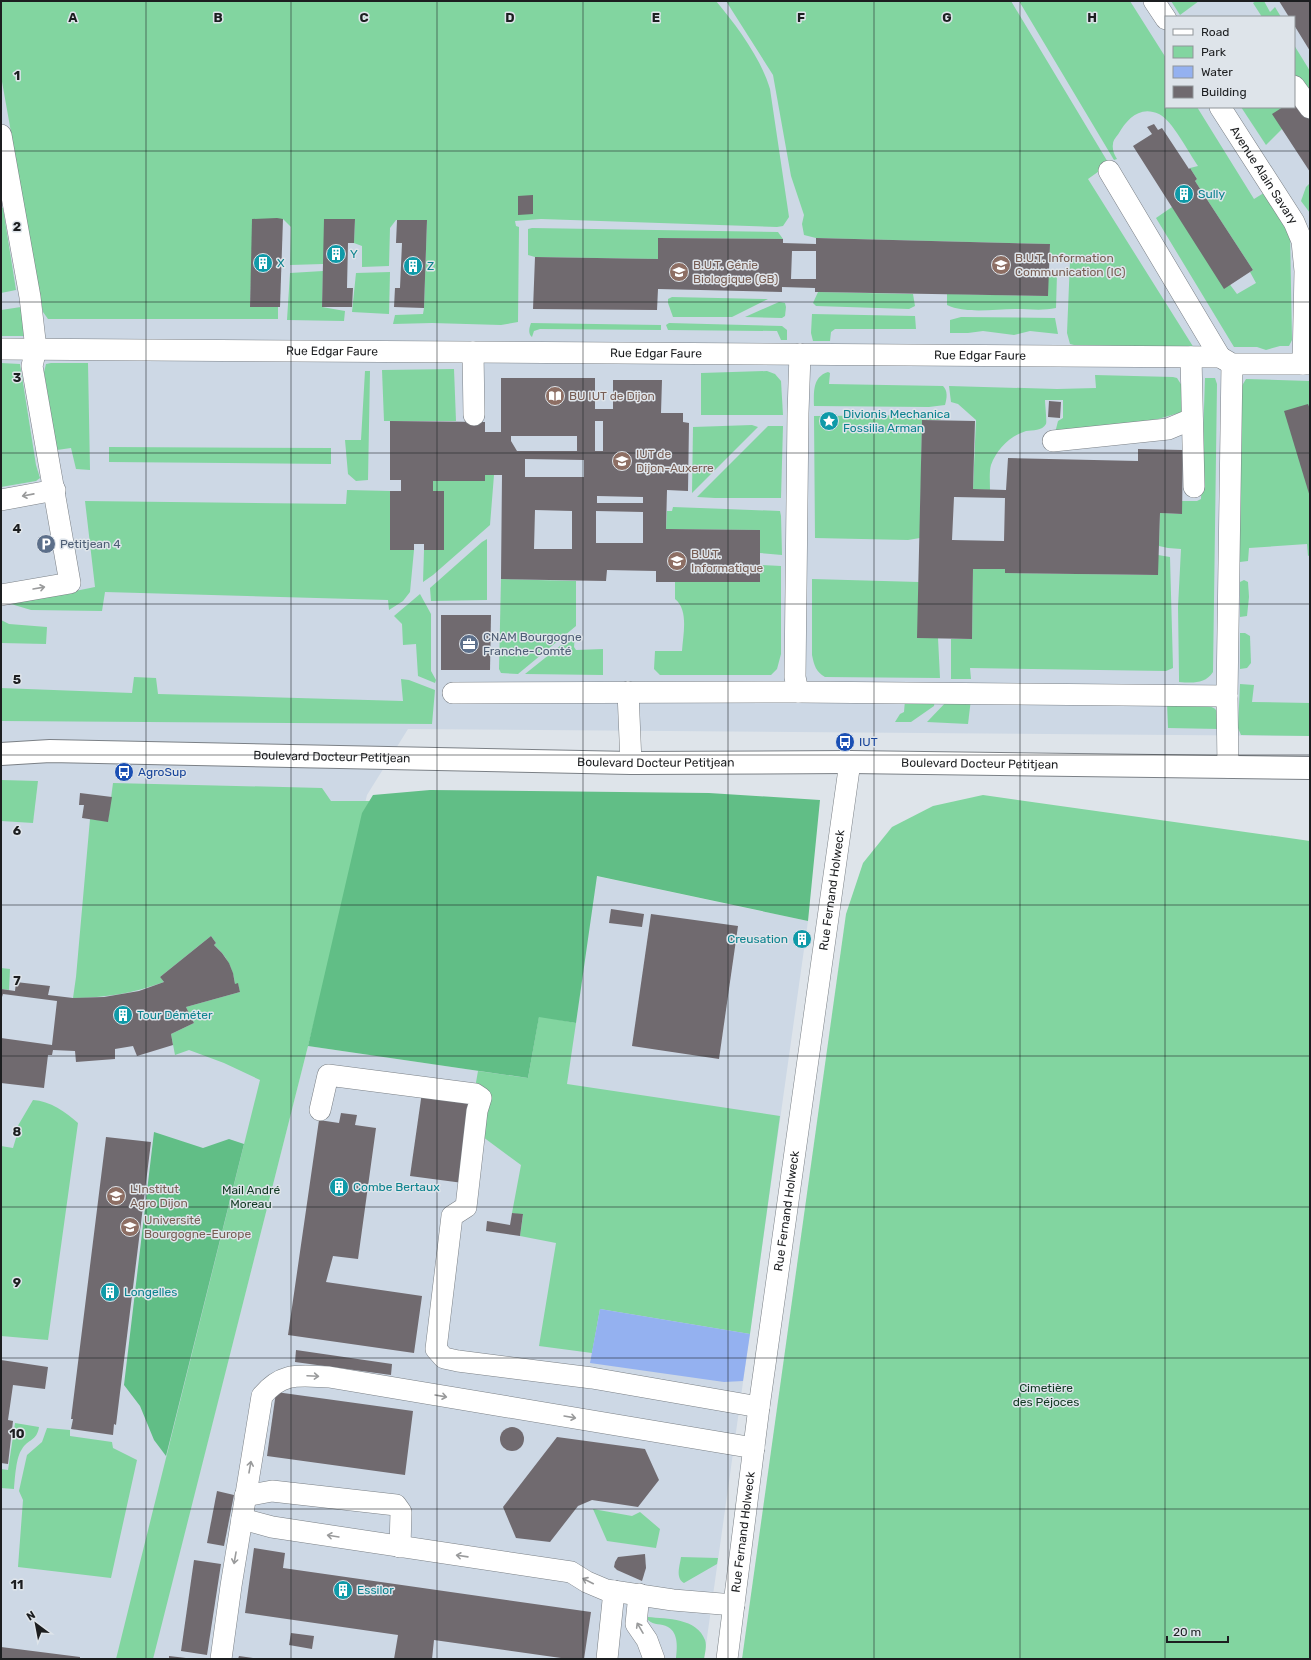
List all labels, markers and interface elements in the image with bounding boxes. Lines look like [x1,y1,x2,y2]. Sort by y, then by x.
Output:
text: A [68,10,78,25]
text: B [213,10,223,25]
text: C [359,10,369,25]
text: D [505,10,515,25]
text: E [652,10,660,25]
text: F [797,10,805,25]
text: G [942,10,952,25]
text: H [1087,10,1097,25]
legend [1165,16,1295,108]
text: Road [1201,25,1229,39]
text: Park [1201,45,1227,59]
text: Water [1201,65,1233,79]
text: 1 [14,68,20,83]
text: Building [1201,85,1247,99]
street label: Avenue Alain Savary [1227,124,1301,227]
building icon: Sully [1173,183,1195,205]
place label: Sully [1198,187,1226,201]
text: 2 [13,219,21,234]
building icon: Y [325,243,347,265]
place label: Y [350,247,358,261]
place label: B.U.T. Information Communication (IC) [1015,251,1126,279]
building icon: X [252,252,274,274]
school or university icon: B.U.T. Information Communication (IC) [990,254,1012,276]
building icon: Z [402,255,424,277]
place label: X [277,256,285,270]
place label: B.U.T. Génie Biologique (GB) [693,258,778,286]
place label: Z [427,259,434,273]
school or university icon: B.U.T. Génie Biologique (GB) [668,261,690,283]
street label: Rue Edgar Faure [286,344,378,358]
street label: Rue Edgar Faure [610,346,702,361]
street label: Rue Edgar Faure [934,348,1026,363]
text: 3 [13,370,22,385]
library icon: BU IUT de Dijon [544,385,566,407]
place label: BU IUT de Dijon [569,389,655,403]
place label: Divionis Mechanica Fossilia Arman [843,407,950,435]
place icon: Divionis Mechanica Fossilia Arman [818,410,840,432]
place label: IUT de Dijon-Auxerre [636,447,714,475]
school or university icon: IUT de Dijon-Auxerre [611,450,633,472]
one-way arrow [22,492,35,500]
text: 4 [13,521,22,536]
parking icon: Petitjean 4 [35,533,57,555]
place label: Petitjean 4 [60,537,121,551]
place label: B.U.T. Informatique [691,547,764,575]
school or university icon: B.U.T. Informatique [666,550,688,572]
one-way arrow [33,584,46,592]
place label: CNAM Bourgogne Franche-Comté [483,630,582,658]
office icon: CNAM Bourgogne Franche-Comté [458,633,480,655]
text: 5 [13,672,21,687]
bus stop icon: IUT [834,731,856,753]
place label: IUT [859,735,878,749]
street label: Boulevard Docteur Petitjean [253,748,411,765]
street label: Boulevard Docteur Petitjean [577,755,734,770]
street label: Boulevard Docteur Petitjean [901,756,1058,772]
bus stop icon: AgroSup [113,761,135,783]
place label: AgroSup [138,765,186,779]
text: 6 [13,823,22,838]
street label: Rue Fernand Holweck [816,828,847,951]
building icon: Creusation [791,928,813,950]
place label: Creusation [727,932,788,946]
text: 7 [13,973,21,988]
building icon: Tour Déméter [112,1004,134,1026]
place label: Tour Déméter [137,1008,213,1022]
text: 8 [13,1124,22,1139]
street label: Rue Fernand Holweck [771,1149,802,1272]
building icon: Combe Bertaux [328,1176,350,1198]
place label: Combe Bertaux [353,1180,440,1194]
place label: L'Institut Agro Dijon [130,1182,188,1210]
park label: Mail André Moreau [222,1183,280,1211]
school or university icon: L'Institut Agro Dijon [105,1185,127,1207]
place label: Université Bourgogne-Europe [144,1213,251,1241]
school or university icon: Université Bourgogne-Europe [119,1216,141,1238]
text: 9 [13,1275,21,1290]
building icon: Longelles [99,1281,121,1303]
place label: Longelles [124,1285,177,1299]
one-way arrow [306,1372,319,1380]
park label: Cimetière des Péjoces [1013,1381,1079,1409]
one-way arrow [434,1392,447,1400]
one-way arrow [563,1413,576,1421]
text: 10 [9,1426,25,1441]
one-way arrow [246,1461,254,1474]
street label: Rue Fernand Holweck [729,1470,758,1593]
one-way arrow [327,1532,340,1540]
one-way arrow [231,1551,239,1564]
one-way arrow [456,1552,469,1560]
text: 11 [11,1577,23,1592]
one-way arrow [582,1577,594,1585]
building icon: Essilor [332,1579,354,1601]
place label: Essilor [357,1583,394,1597]
north arrow [16,1604,56,1644]
text: N [24,1608,38,1624]
scale bar [1167,1618,1228,1644]
one-way arrow [635,1622,643,1634]
text: 20 m [1173,1625,1201,1639]

